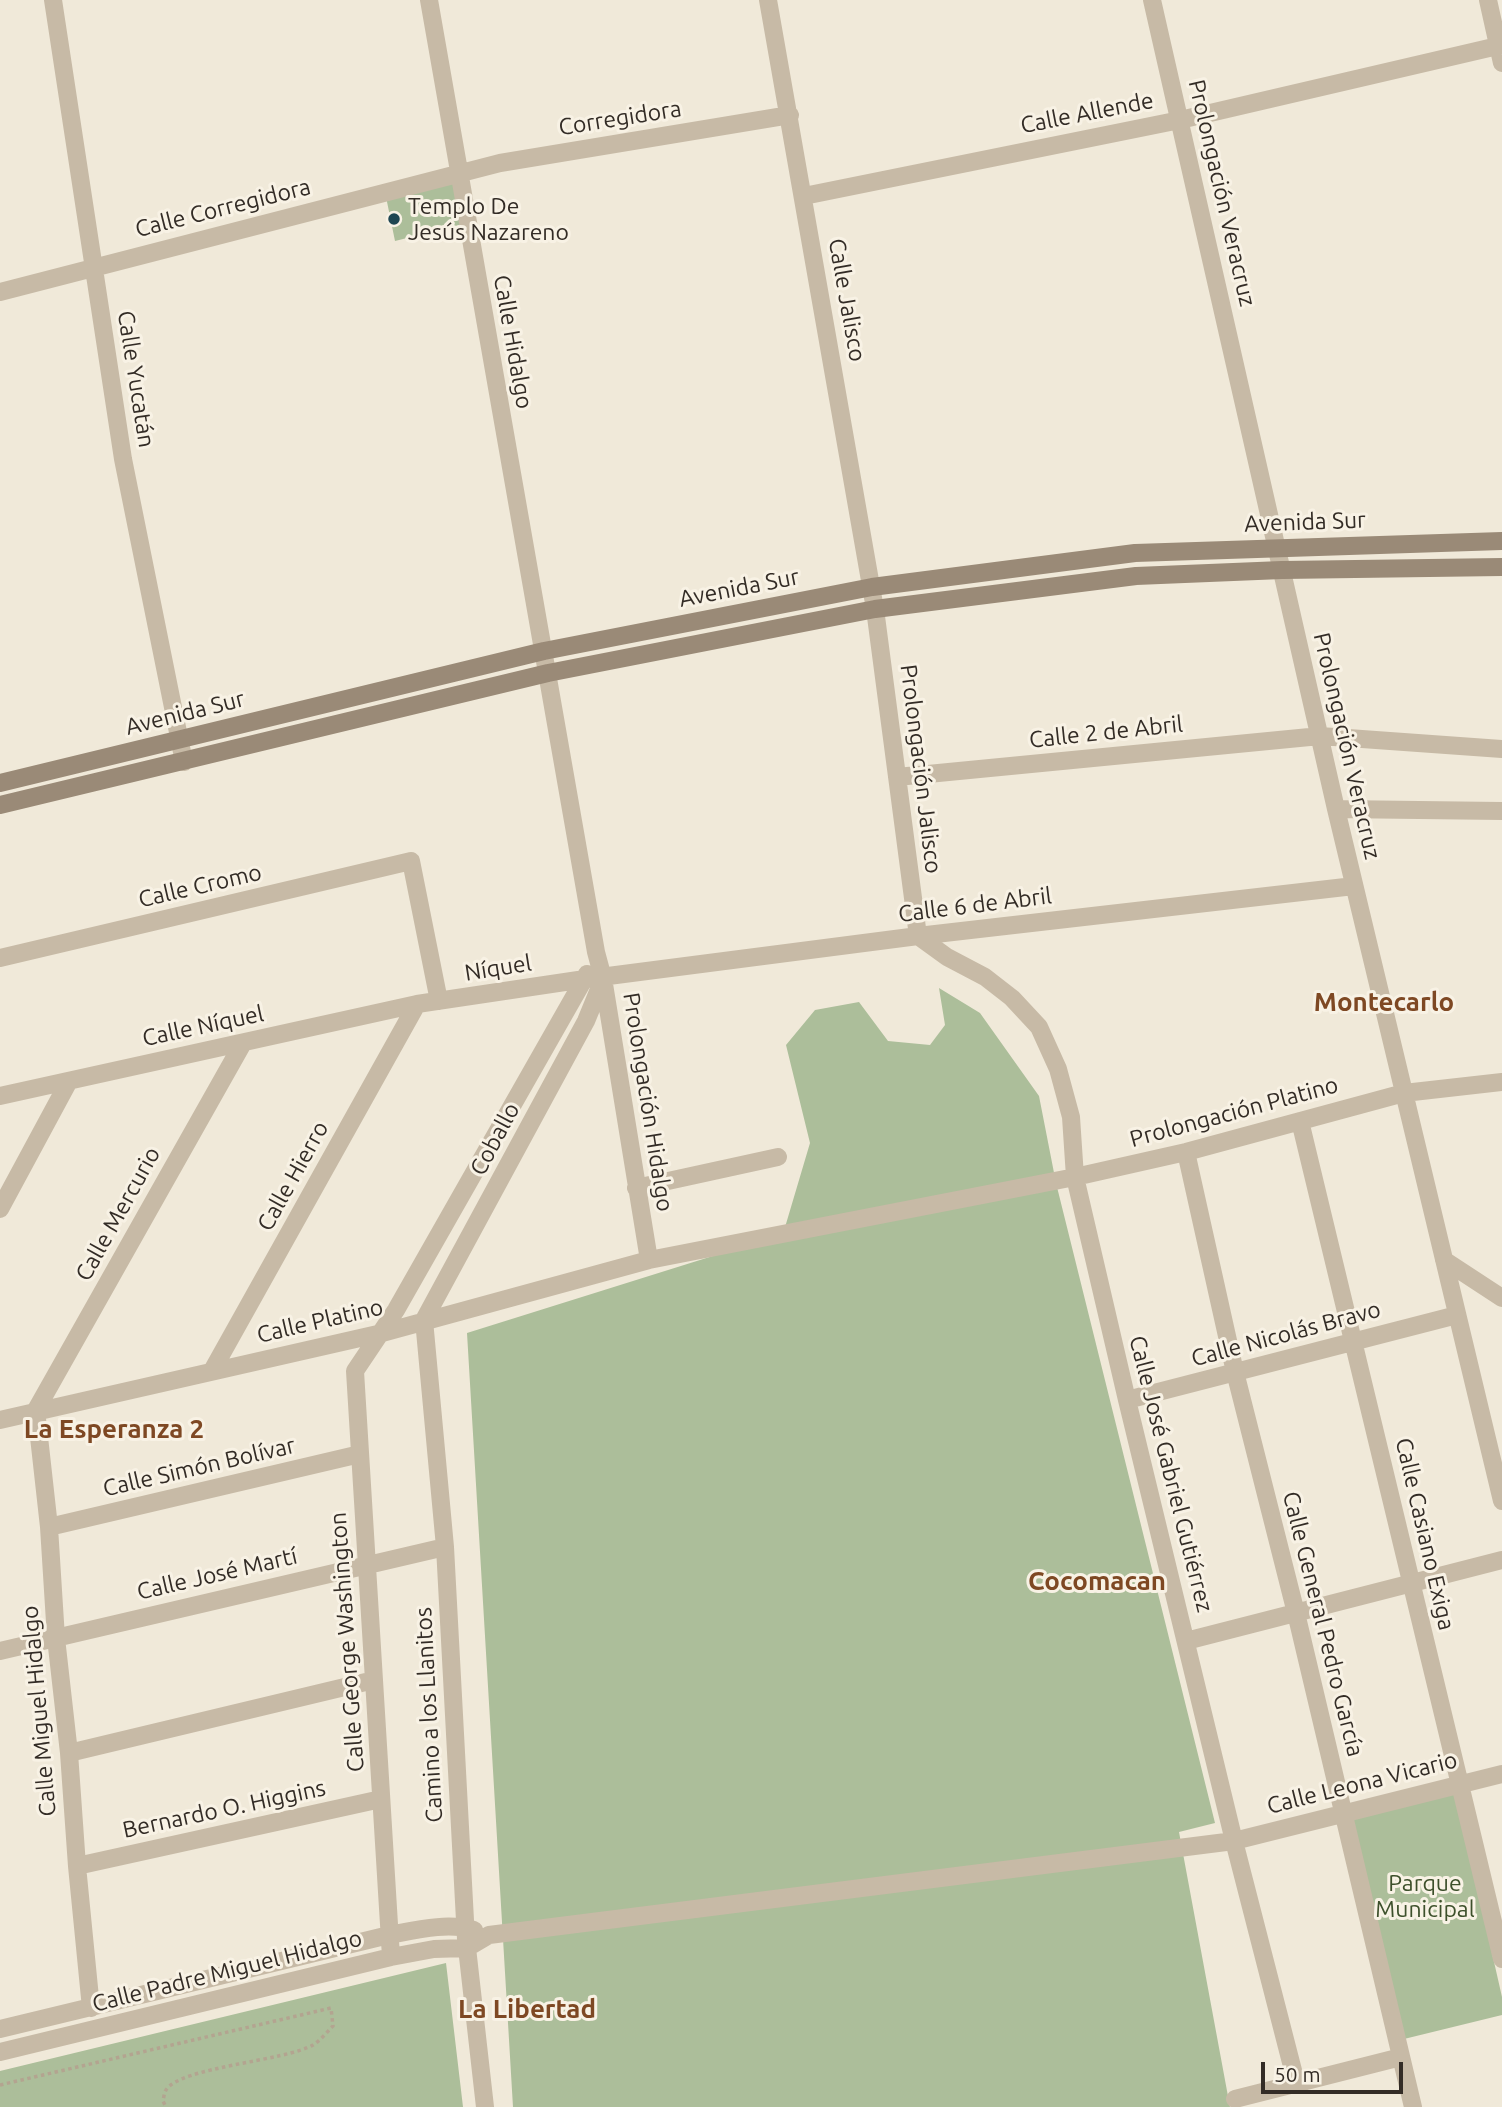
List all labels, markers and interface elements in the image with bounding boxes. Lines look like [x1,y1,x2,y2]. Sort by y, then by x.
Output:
street label: Prolongación Veracruz [1182,77,1262,309]
street label: Calle Allende [1018,87,1156,139]
street label: Corregidora [557,95,683,141]
street label: Calle Corregidora [132,173,314,243]
place label: Templo De Jesús Nazareno [408,192,569,246]
marker: Templo De Jesús Nazareno [386,211,402,227]
street label: Calle Jalisco [823,236,871,364]
street label: Calle Hidalgo [488,273,538,411]
street label: Calle Yucatán [112,309,160,449]
street label: Avenida Sur [1244,506,1366,538]
street label: Avenida Sur [677,563,801,613]
street label: Prolongación Veracruz [1307,630,1387,862]
street label: Prolongación Jalisco [894,663,948,875]
street label: Avenida Sur [123,685,247,741]
street label: Calle 2 de Abril [1028,710,1184,754]
street label: Calle Cromo [136,858,264,914]
street label: Calle 6 de Abril [897,882,1053,928]
street label: Níquel [463,949,533,987]
district label: Montecarlo [1314,986,1454,1018]
street label: Prolongación Hidalgo [617,991,679,1213]
street label: Calle Níquel [140,1000,266,1052]
street label: Prolongación Platino [1127,1071,1341,1153]
street label: Coballo [464,1098,526,1180]
street label: Calle Hierro [252,1116,334,1236]
street label: Calle Mercurio [70,1142,166,1286]
street label: Calle Platino [254,1293,386,1349]
street label: Calle Nicolás Bravo [1188,1295,1384,1373]
street label: Calle José Gabriel Gutiérrez [1123,1333,1219,1615]
district label: La Esperanza 2 [24,1413,204,1445]
street label: Calle Simón Bolívar [100,1431,298,1503]
street label: Calle Casiano Exiga [1389,1435,1461,1633]
street label: Calle General Pedro García [1277,1489,1369,1759]
street label: Calle George Washington [324,1511,370,1773]
street label: Calle José Martí [134,1542,300,1606]
district label: Cocomacan [1028,1565,1166,1597]
street label: Calle Miguel Hidalgo [16,1604,62,1818]
street label: Camino a los Llanitos [410,1607,448,1823]
street label: Calle Leona Vicario [1264,1746,1460,1820]
street label: Bernardo O. Higgins [120,1774,328,1844]
park label: Parque Municipal [1375,1869,1475,1923]
street label: Calle Padre Miguel Hidalgo [89,1924,365,2018]
district label: La Libertad [458,1993,596,2025]
scale bar [1264,2048,1406,2092]
text: 50 m [1274,2062,1321,2086]

